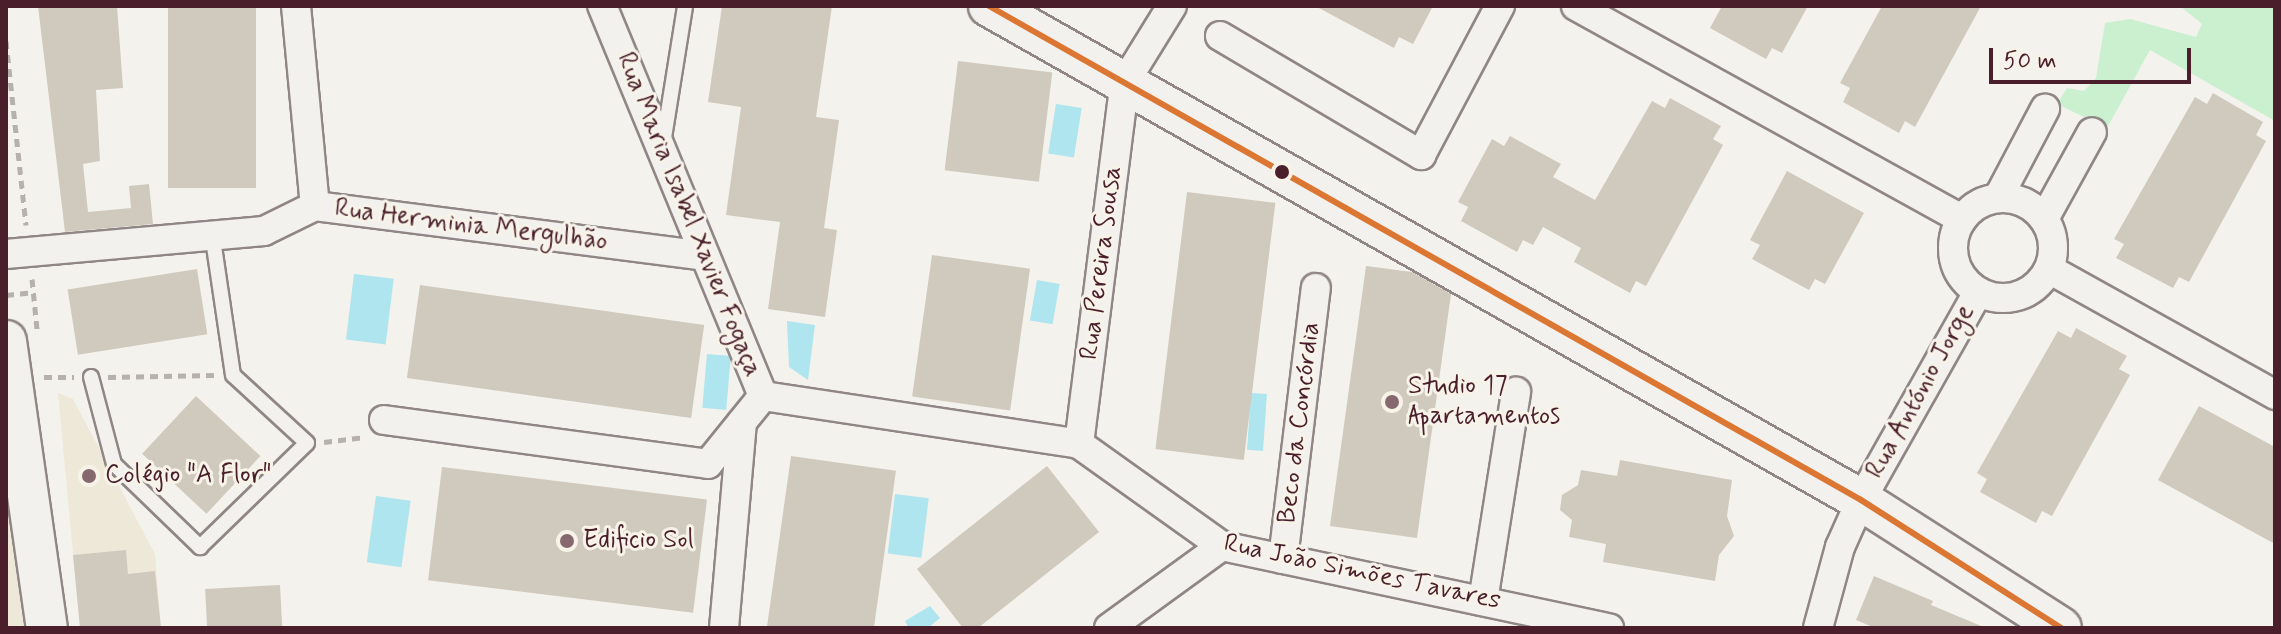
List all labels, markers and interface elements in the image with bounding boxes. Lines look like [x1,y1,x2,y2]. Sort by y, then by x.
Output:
scale bar [1993,32,2195,82]
street label: Rua Maria Isabel Xavier Fogaça [608,46,768,384]
text: 50 m [2003,46,2057,77]
unlabelled marker [1274,164,1290,180]
street label: Rua Pereira Sousa [1075,165,1129,361]
street label: Rua Herminia Mergulhão [333,194,609,258]
street label: Rua António Jorge [1860,299,1982,485]
street label: Beco da Concórdia [1272,323,1328,523]
place label: Studio 17 Apartamentos [1408,371,1560,432]
marker: Studio 17 Apartamentos [1383,393,1401,411]
place label: Colégio "A Flor" [105,460,272,492]
marker: Colégio "A Flor" [80,467,98,485]
place label: Edificio Sol [583,525,695,557]
street label: Rua João Simões Tavares [1224,529,1500,617]
marker: Edificio Sol [558,532,576,550]

